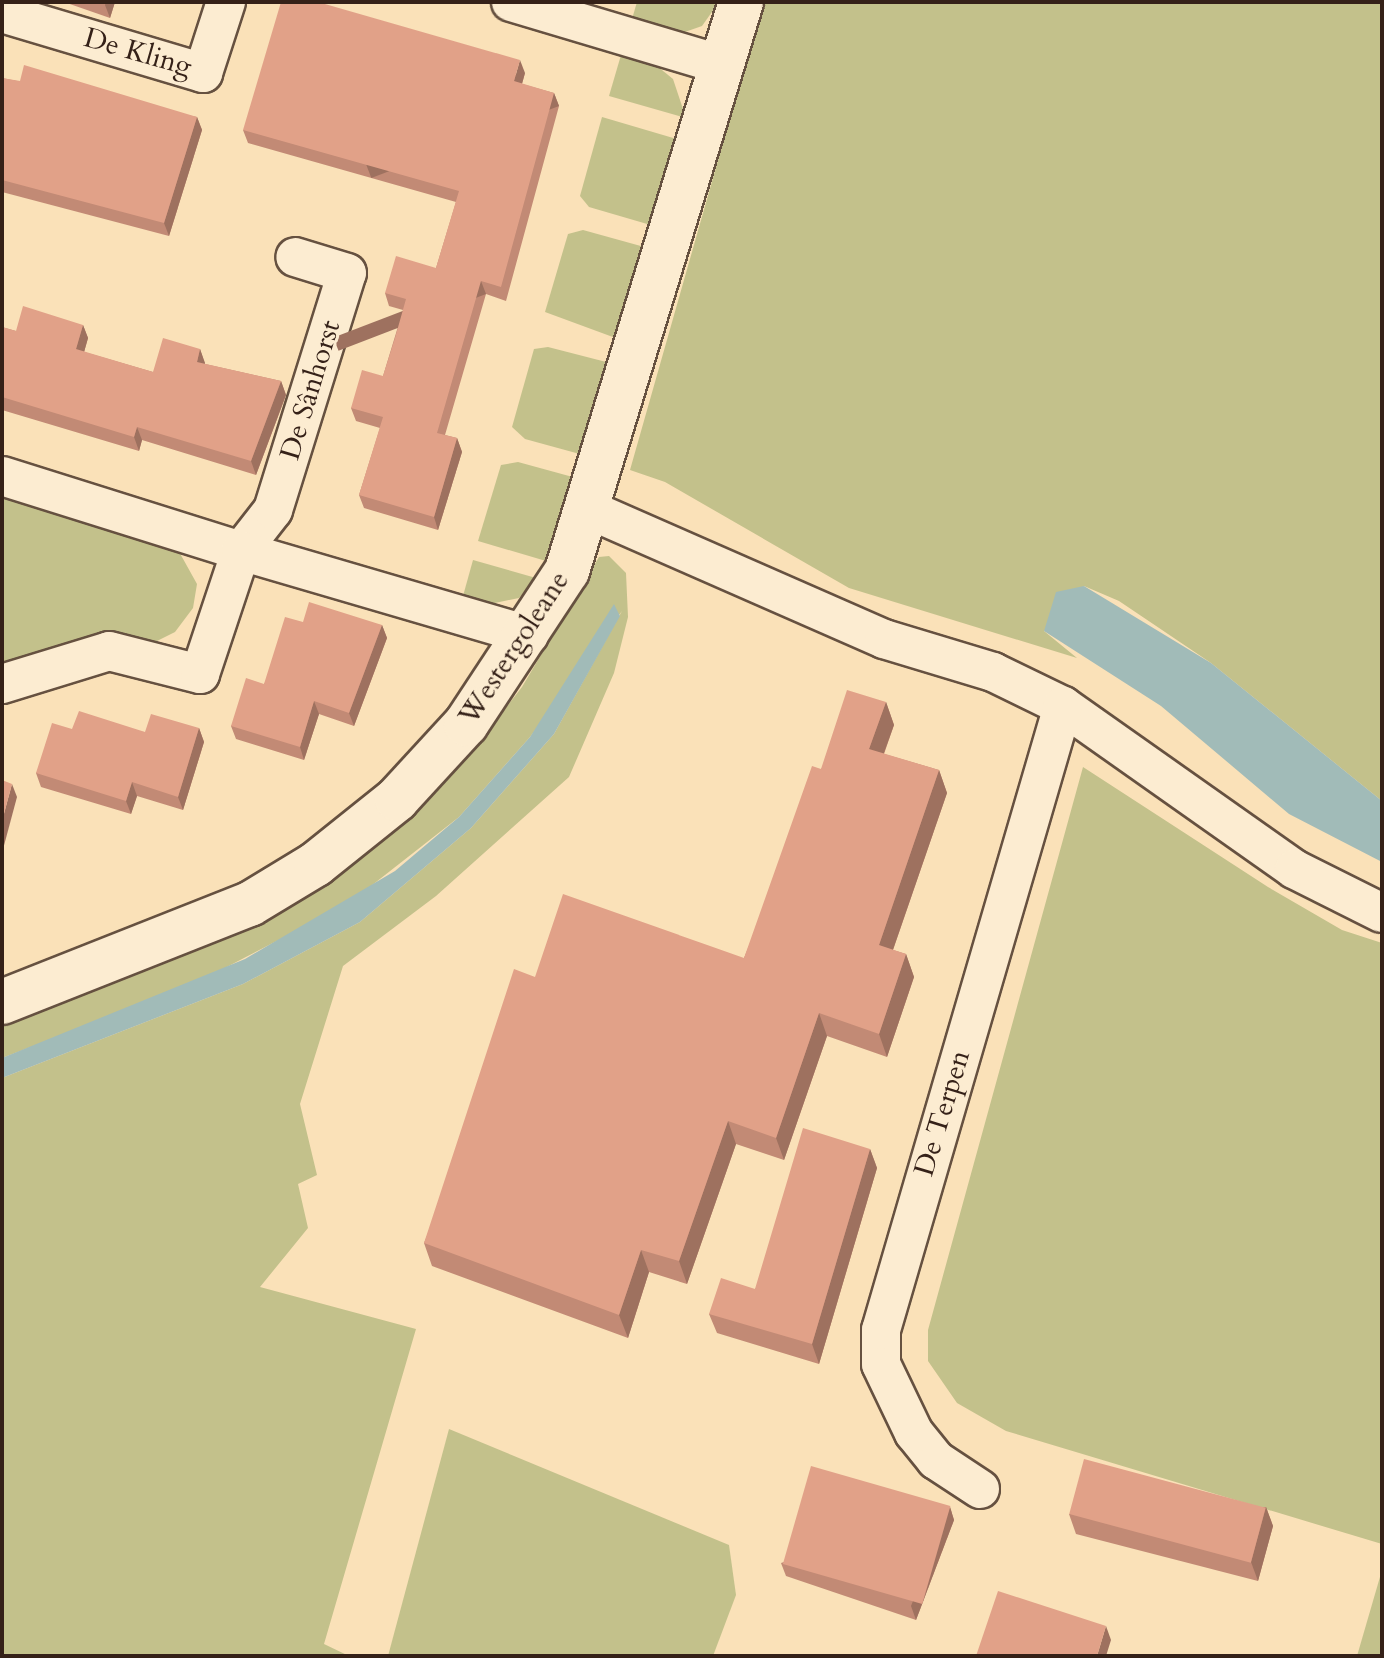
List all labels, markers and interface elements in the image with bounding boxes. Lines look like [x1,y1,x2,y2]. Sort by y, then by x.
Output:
street label: De Kling [80,21,196,83]
street label: De Sânhorst [273,316,347,464]
street label: Westergoleane [452,565,576,731]
street label: De Terpen [907,1046,977,1180]

